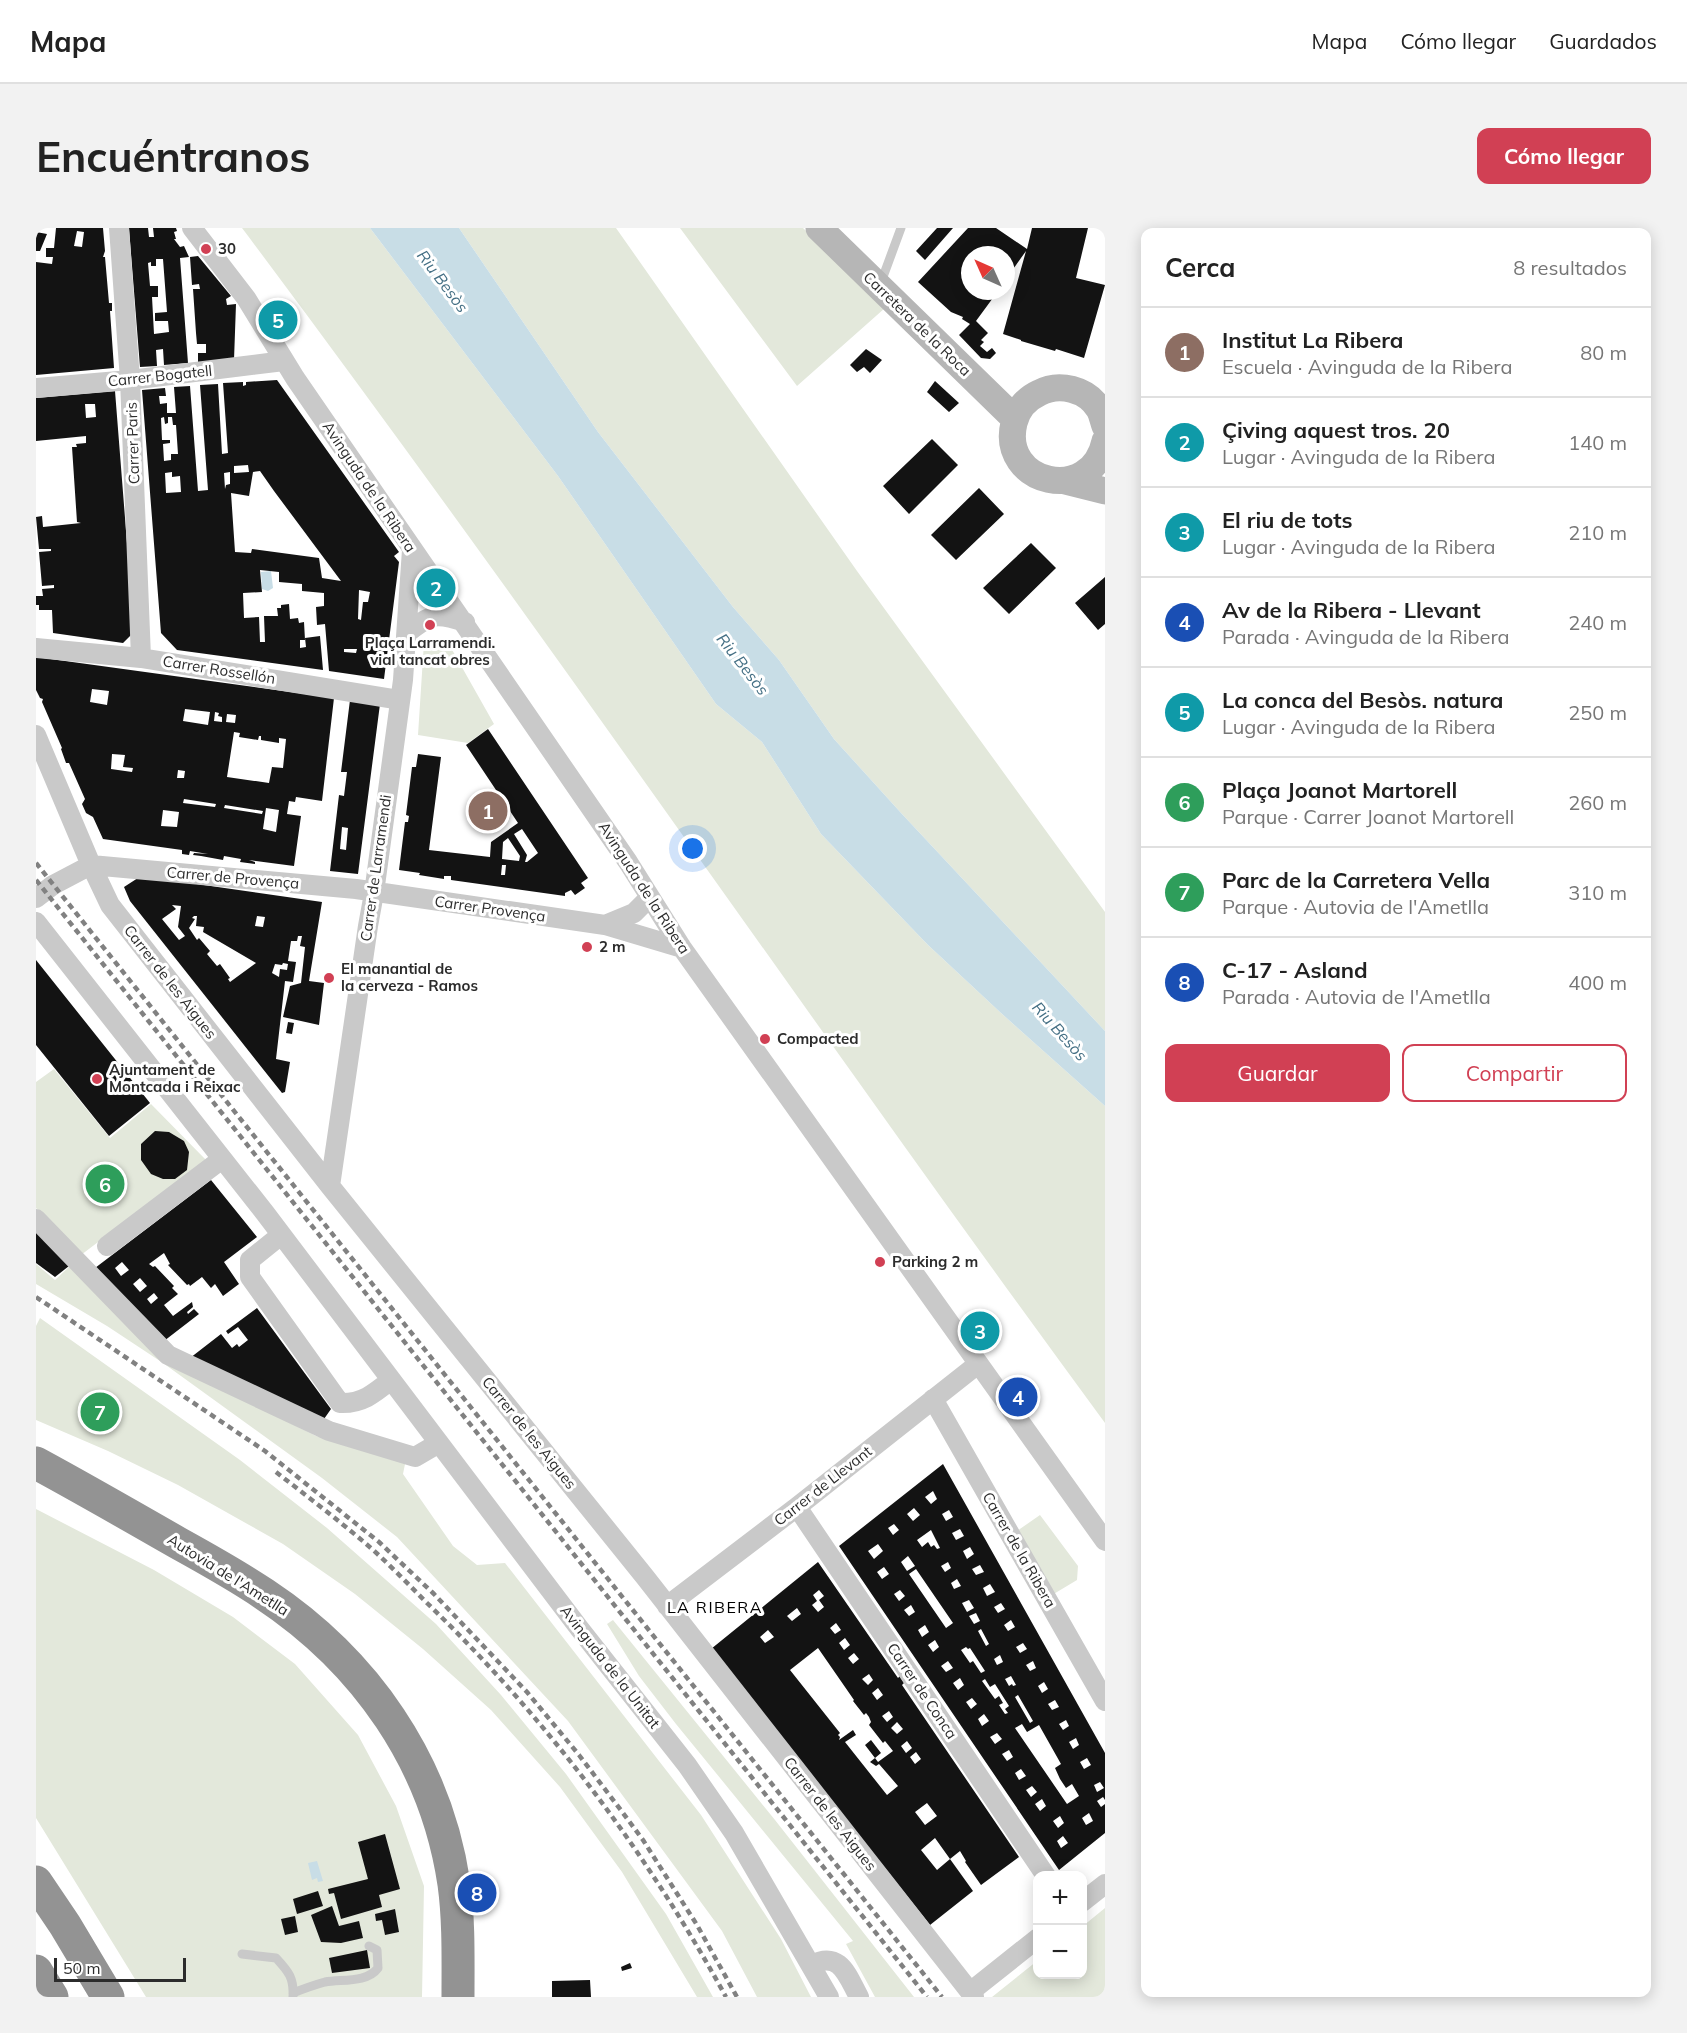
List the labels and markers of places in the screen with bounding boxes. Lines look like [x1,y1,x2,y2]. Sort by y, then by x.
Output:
place label: 30 [218,239,236,258]
marker: 30 [199,242,213,256]
pin: 5 [258,298,298,343]
pin: 2 [416,566,456,610]
marker: Plaça Larramendi. vial tancat obres [423,618,437,632]
place label: Plaça Larramendi. vial tancat obres [365,633,495,669]
pin: 1 [468,788,508,834]
place label: 2 m [599,937,626,956]
marker: 2 m [580,940,594,954]
place label: El manantial de la cerveza - Ramos [341,959,478,995]
marker: El manantial de la cerveza - Ramos [322,971,336,985]
place label: Compacted [777,1029,858,1048]
marker: Compacted [758,1032,772,1046]
place label: Ajuntament de Montcada i Reixac [109,1060,241,1096]
marker: Ajuntament de Montcada i Reixac [90,1072,104,1086]
pin: 6 [86,1162,124,1206]
place label: Parking 2 m [892,1252,978,1271]
marker: Parking 2 m [873,1255,887,1269]
pin: 3 [960,1308,1000,1354]
pin: 4 [998,1374,1038,1420]
pin: 7 [80,1390,120,1434]
pin: 8 [458,1870,496,1916]

